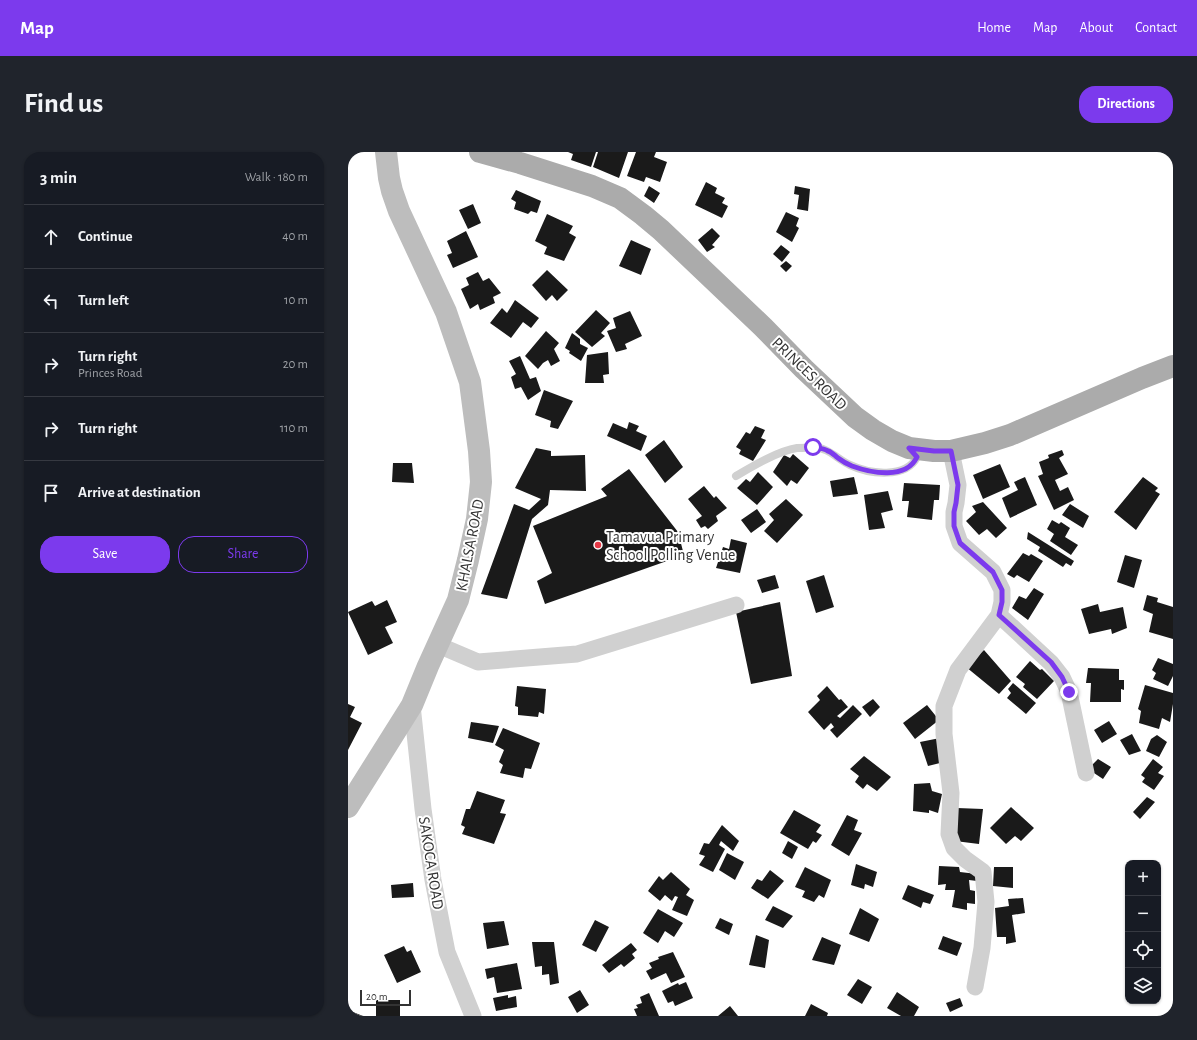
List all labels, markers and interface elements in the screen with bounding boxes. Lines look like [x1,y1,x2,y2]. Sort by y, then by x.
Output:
text: Map [20,19,54,38]
text: Home [977,21,1011,35]
text: Map [1033,21,1057,35]
text: About [1079,21,1113,35]
text: Contact [1135,21,1177,35]
button: Directions [1079,86,1173,123]
text: Find us [24,90,103,118]
text: 3 min [40,169,77,186]
text: Walk · 180 m [245,171,308,184]
icon: ahead [40,226,62,248]
text: Continue [78,229,133,244]
text: 40 m [282,230,308,243]
icon: left [40,290,62,312]
text: Turn left [78,293,129,308]
text: 10 m [284,294,308,307]
street label: PRINCES ROAD [769,334,850,413]
text: Turn right [78,349,137,364]
icon: right [40,354,62,376]
text: 20 m [283,358,308,371]
text: Princes Road [78,367,142,380]
icon: right [40,418,62,440]
text: Turn right [78,421,137,436]
text: 110 m [280,422,308,435]
route start [804,438,822,456]
icon: arrive [40,482,62,504]
text: Arrive at destination [78,485,201,500]
street label: KHALSA ROAD [453,498,487,593]
place label: Tamavua Primary School Polling Venue [606,529,735,563]
button: Save [40,536,170,573]
button: Share [178,536,308,573]
marker: Tamavua Primary School Polling Venue [593,540,603,550]
route end [1060,683,1078,701]
street label: SAKOCA ROAD [416,816,446,911]
map controls [1125,860,1161,1004]
button: + [1125,860,1161,896]
button: − [1125,896,1161,932]
button: locate [1125,932,1161,968]
button: layers [1125,968,1161,1004]
scale bar [360,988,411,1007]
text: 20 m [366,991,387,1002]

